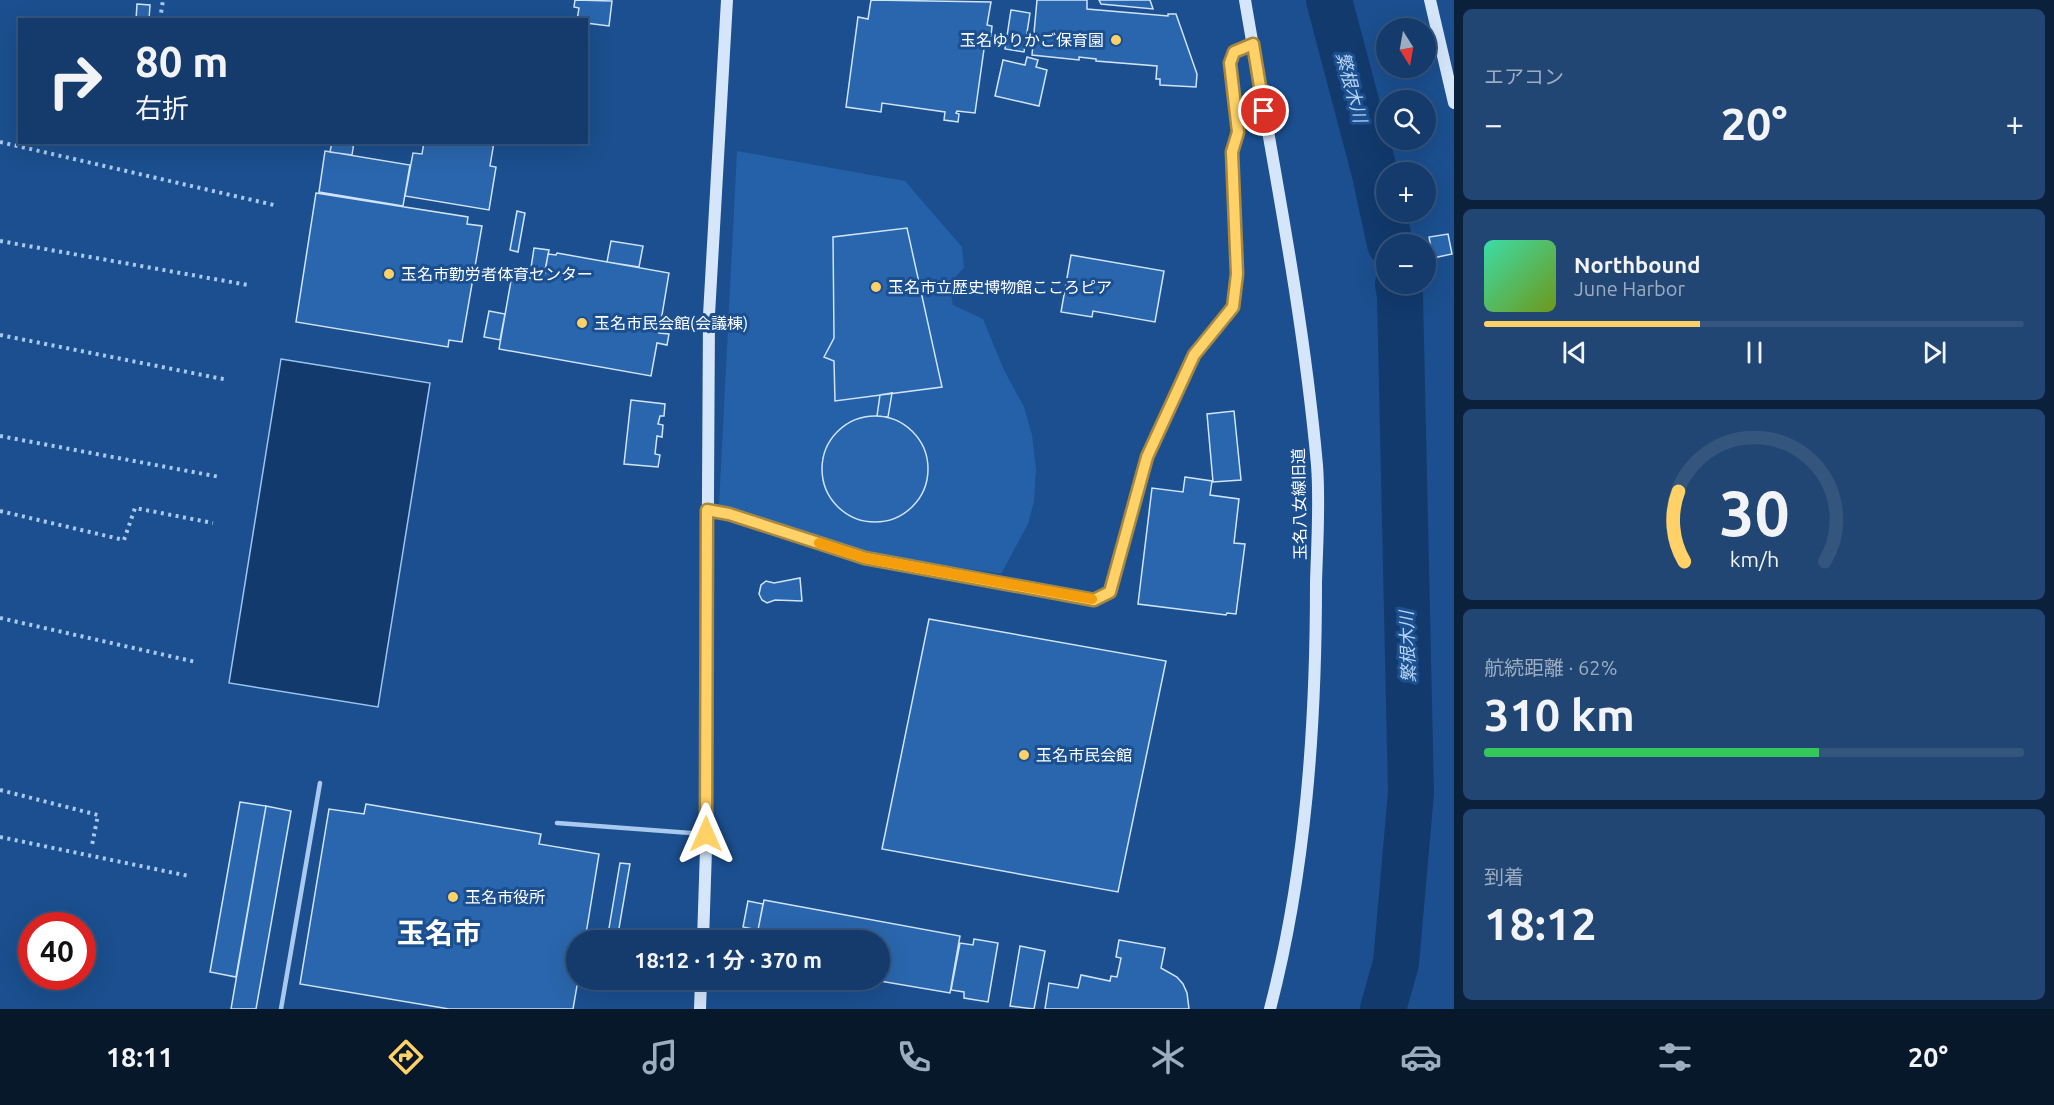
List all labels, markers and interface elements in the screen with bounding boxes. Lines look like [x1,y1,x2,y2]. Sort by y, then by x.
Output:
north arrow [1376,18,1436,78]
map controls [1376,18,1436,294]
place label: 玉名ゆりかご保育園 [960,31,1104,49]
marker: 玉名ゆりかご保育園 [1109,33,1123,47]
text: 80 m [135,38,229,85]
icon: right [36,42,114,120]
water label: 繁根木川 [1333,50,1371,126]
text: エアコン [1484,65,1564,88]
pin [1238,85,1289,136]
button: search [1376,90,1436,150]
text: 右折 [135,93,189,123]
icon: arrive [1247,94,1280,127]
text: 20° [1721,98,1787,149]
text: − [1484,105,1503,142]
text: + [2005,105,2024,142]
button: + [1376,162,1436,222]
button: − [1376,234,1436,294]
text: Northbound [1574,252,1700,277]
place label: 玉名市勤労者体育センター [401,265,593,283]
marker: 玉名市勤労者体育センター [382,267,396,281]
text: June Harbor [1574,277,1685,300]
place label: 玉名市立歴史博物館こころピア [888,278,1112,296]
marker: 玉名市立歴史博物館こころピア [869,280,883,294]
place label: 玉名市民会館(会議棟) [594,314,748,333]
marker: 玉名市民会館(会議棟) [575,316,589,330]
icon: previous [1558,336,1591,369]
icon: pause [1738,336,1771,369]
icon: next [1918,336,1951,369]
street label: 玉名八女線旧道 [1289,448,1309,560]
text: 30 [1719,478,1789,548]
text: km/h [1729,547,1779,571]
water label: 繁根木川 [1396,609,1418,683]
text: 航続距離 · 62% [1484,656,1617,679]
text: 310 km [1484,689,1635,740]
place label: 玉名市民会館 [1036,746,1132,764]
marker: 玉名市民会館 [1017,748,1031,762]
position arrow [674,802,738,866]
text: 到着 [1484,865,1524,888]
place label: 玉名市役所 [465,888,545,906]
marker: 玉名市役所 [446,890,460,904]
text: 18:12 [1484,898,1597,949]
speed limit sign: 40 [18,912,96,990]
district label: 玉名市 [397,917,481,948]
text: 18:12 · 1 分 · 370 m [634,947,822,972]
icon: directions [385,1036,427,1078]
icon: music [639,1036,681,1078]
icon: phone [893,1036,935,1078]
icon: climate [1147,1036,1189,1078]
icon: car [1400,1036,1442,1078]
icon: filters [1654,1036,1696,1078]
text: 18:11 [106,1042,173,1072]
text: 20° [1908,1042,1948,1072]

